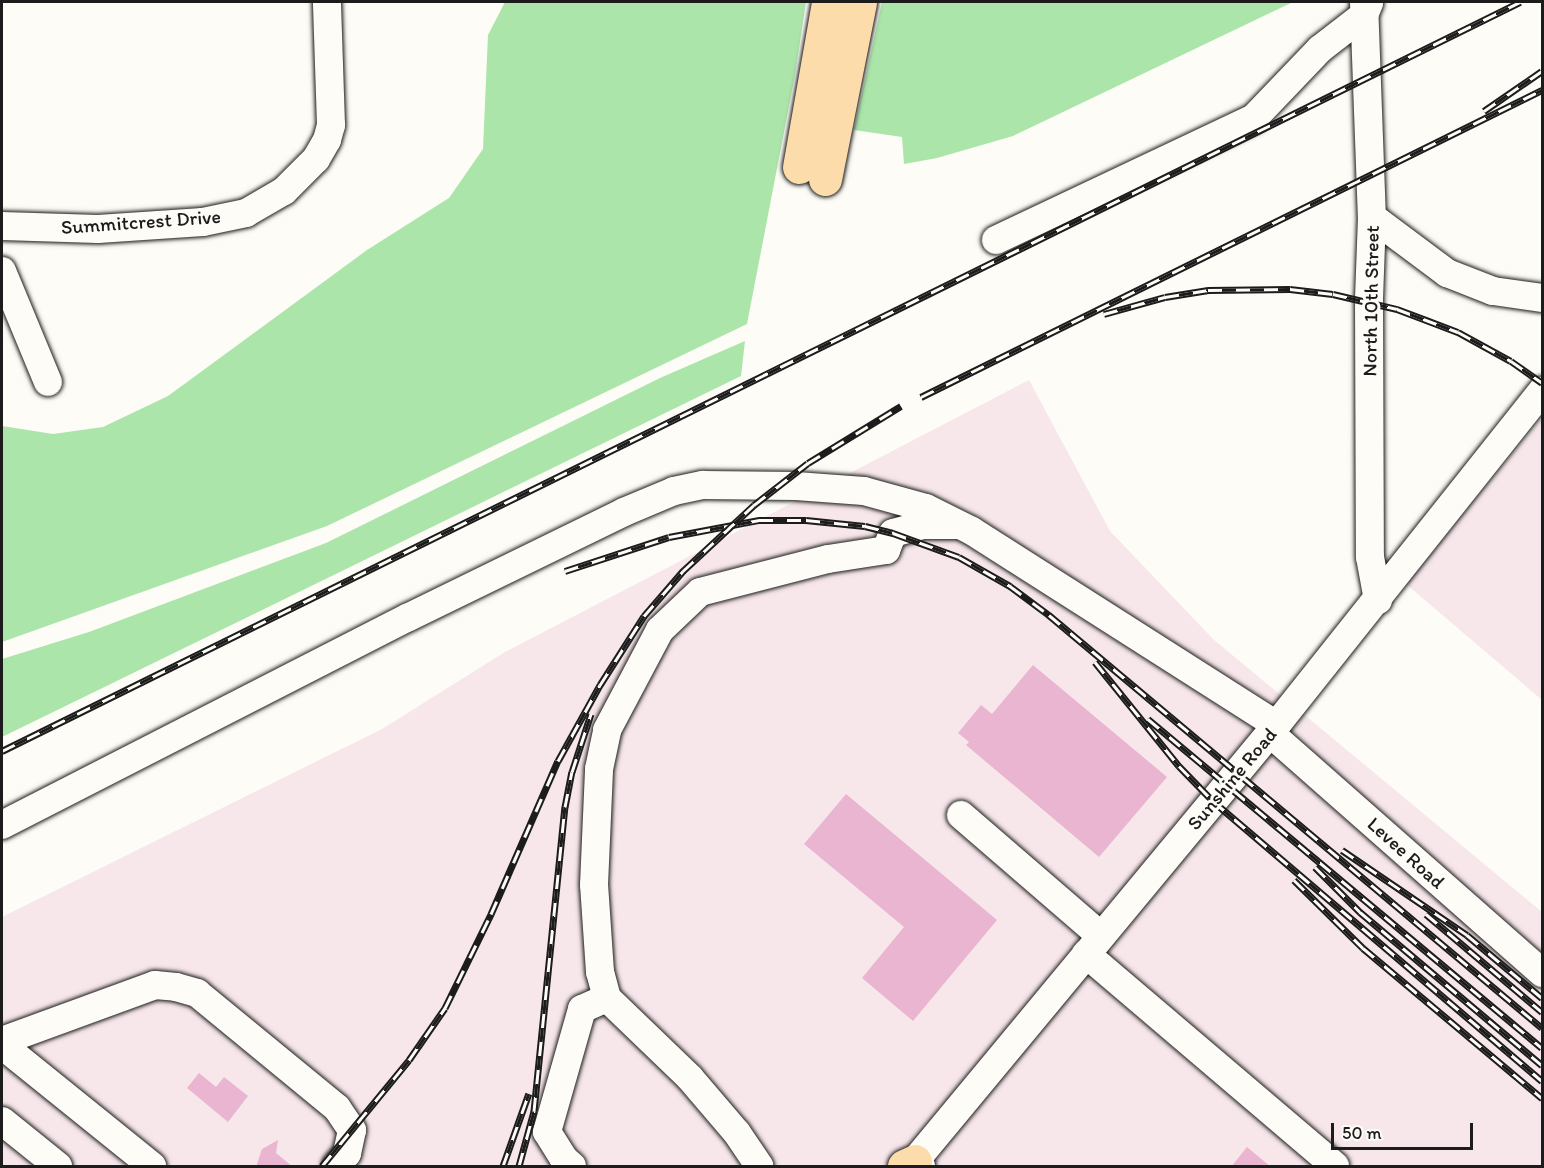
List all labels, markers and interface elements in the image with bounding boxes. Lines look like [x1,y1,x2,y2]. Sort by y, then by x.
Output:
street label: Summitcrest Drive [60,204,222,240]
street label: North 10th Street [1358,225,1384,377]
street label: Sunshine Road [1182,723,1282,835]
street label: Levee Road [1362,812,1450,894]
scale bar [1334,1111,1476,1149]
text: 50 m [1342,1122,1382,1144]

